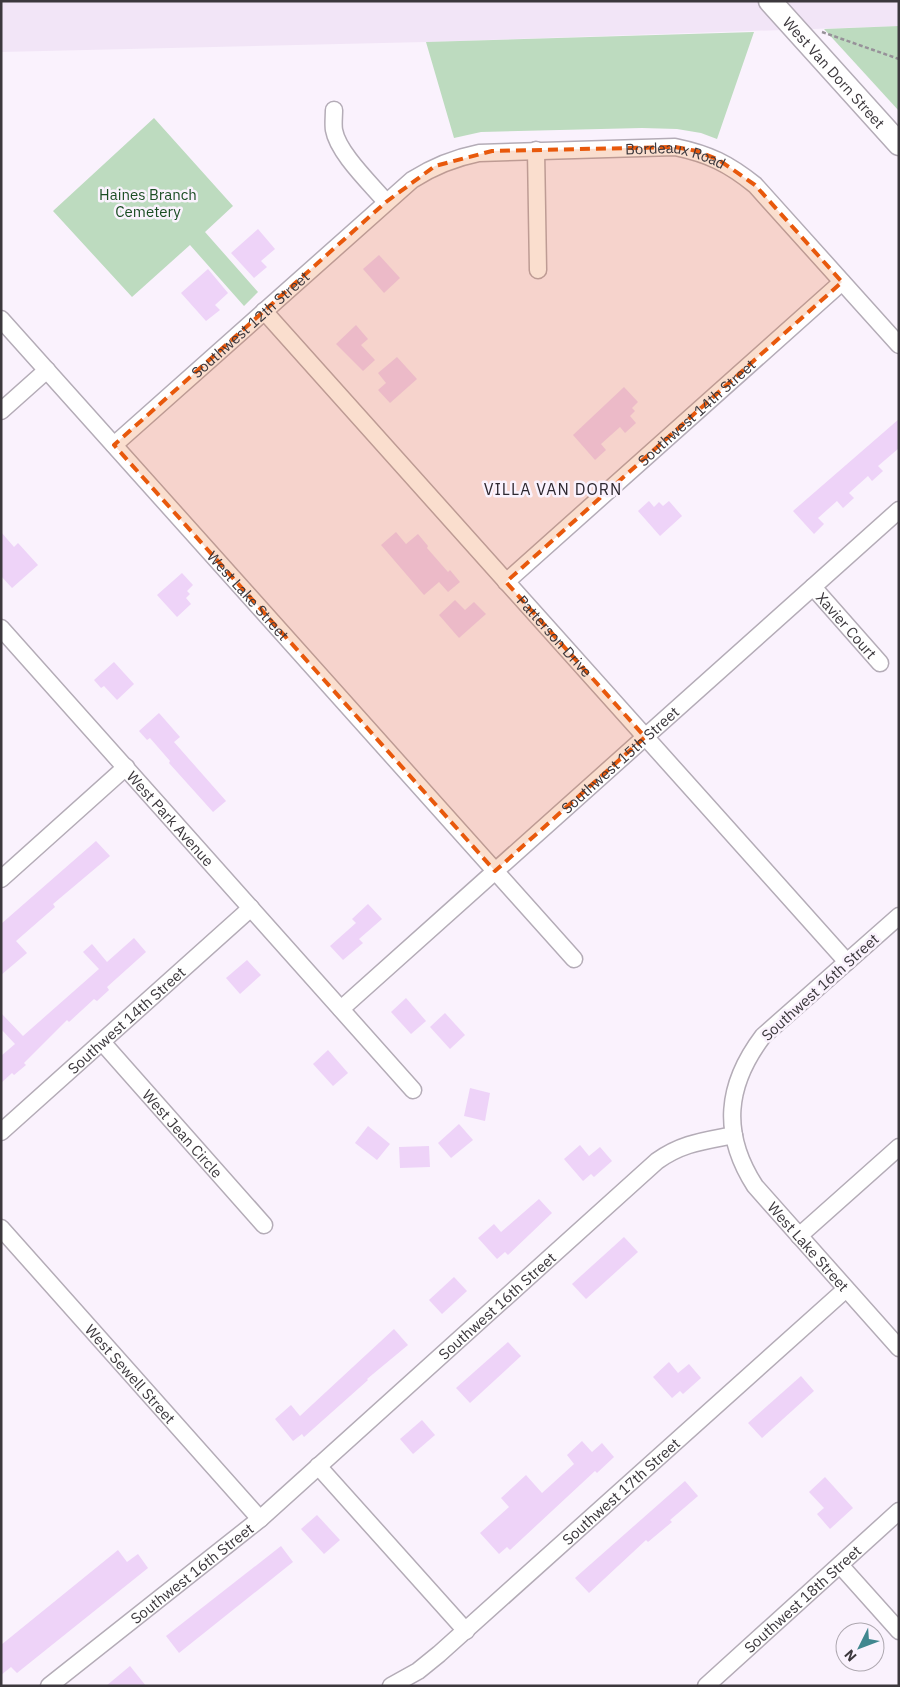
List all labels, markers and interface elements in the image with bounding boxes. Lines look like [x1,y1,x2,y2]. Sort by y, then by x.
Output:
street label: West Van Dorn Street [779,13,889,132]
street label: Bordeaux Road [625,137,729,173]
park label: Haines Branch Cemetery [99,185,197,221]
street label: Southwest 12th Street [187,267,313,382]
street label: Southwest 14th Street [633,355,759,470]
district label: VILLA VAN DORN [484,479,622,499]
street label: West Lake Street [204,547,293,644]
street label: Xavier Court [812,588,881,662]
street label: Patterson Drive [513,591,597,681]
street label: Southwest 15th Street [557,702,683,817]
street label: West Park Avenue [123,767,218,870]
street label: Southwest 16th Street [757,929,883,1045]
street label: Southwest 14th Street [63,962,189,1078]
street label: West Jean Circle [139,1085,227,1182]
street label: West Lake Street [764,1198,853,1295]
street label: Southwest 16th Street [434,1248,560,1363]
street label: West Sewell Street [81,1320,180,1427]
street label: Southwest 17th Street [558,1433,684,1549]
street label: Southwest 16th Street [126,1519,257,1628]
street label: Southwest 18th Street [740,1541,865,1657]
north arrow [835,1622,885,1672]
text: N [840,1646,860,1665]

